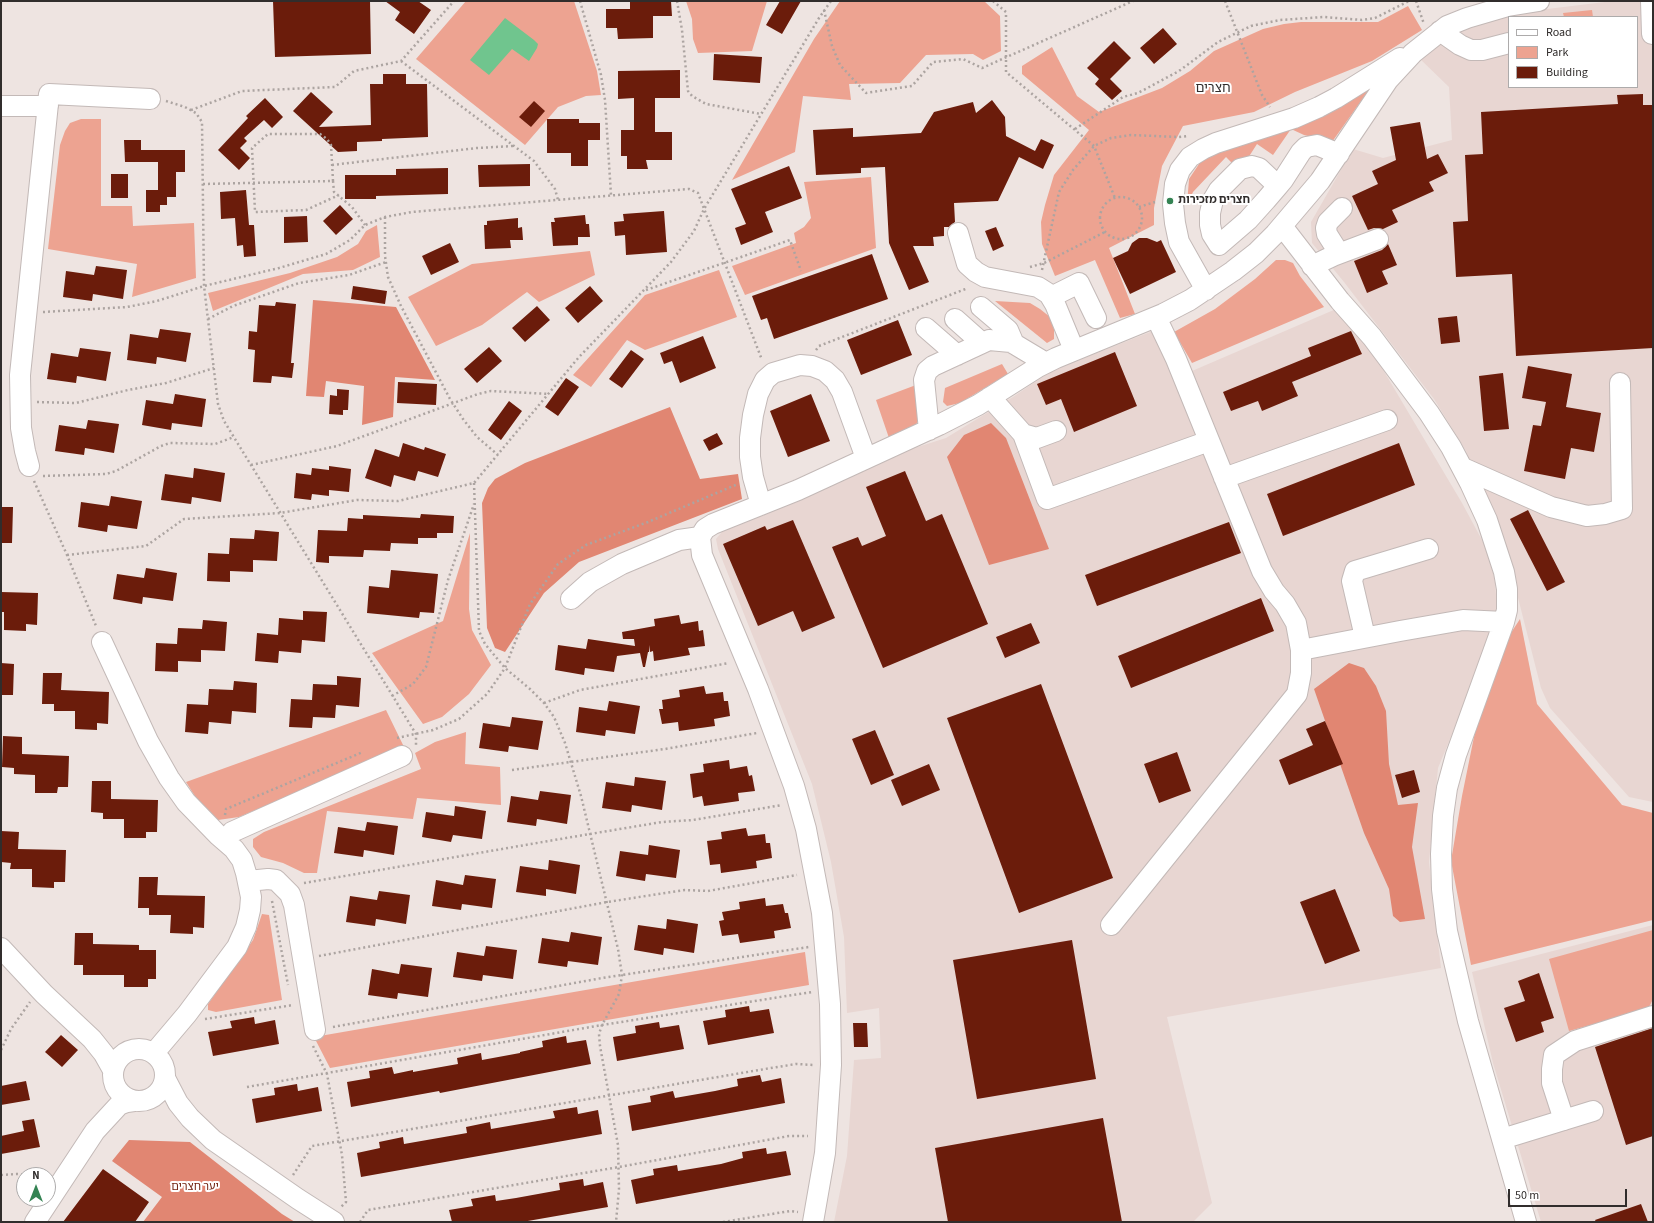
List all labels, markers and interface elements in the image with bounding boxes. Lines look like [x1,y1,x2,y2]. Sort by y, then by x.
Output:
legend [1508,16,1638,88]
text: Road [1546,24,1572,41]
text: Park [1546,44,1568,61]
text: Building [1546,64,1588,81]
district label: חצרים [1196,81,1230,97]
place label: חצרים מזכירות [1178,194,1250,208]
marker: חצרים מזכירות [1165,196,1175,206]
north arrow [16,1167,56,1207]
text: N [32,1168,40,1183]
park label: יער חצרים [171,1181,219,1195]
scale bar [1510,1181,1629,1207]
text: 50 m [1515,1187,1539,1204]

